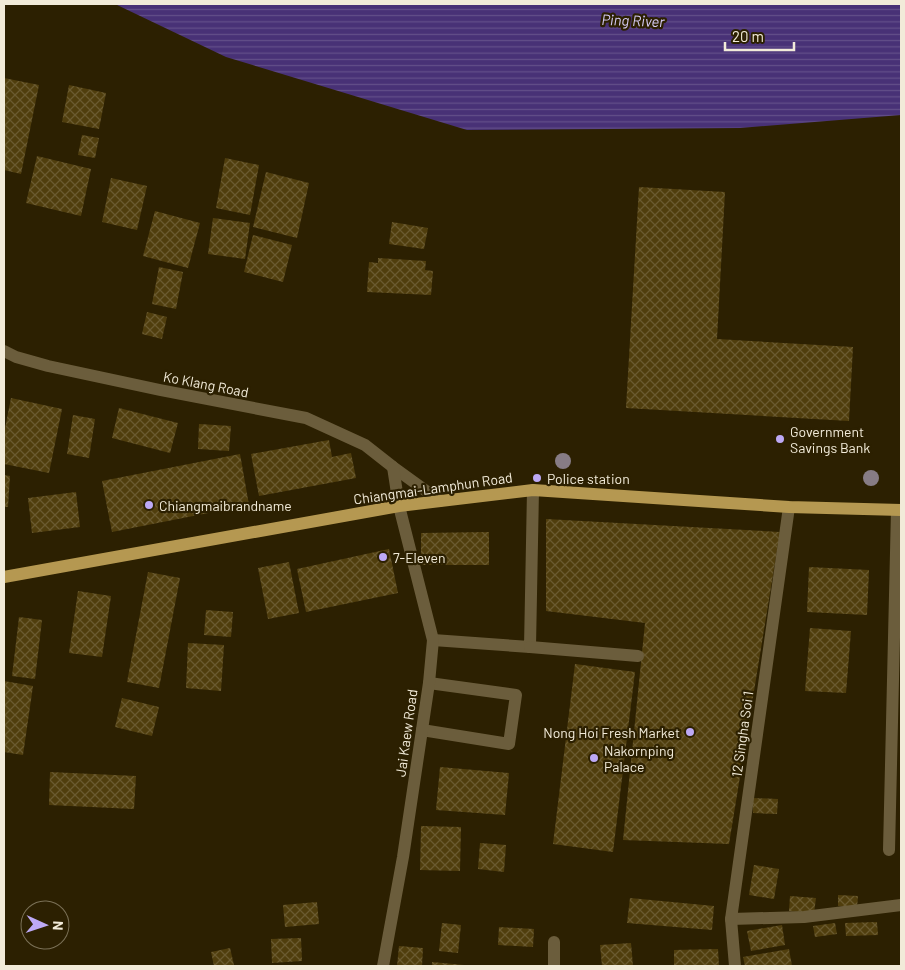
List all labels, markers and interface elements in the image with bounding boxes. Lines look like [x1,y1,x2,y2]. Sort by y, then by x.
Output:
water label: Ping River [601,10,666,30]
scale bar [725,20,794,52]
text: 20 m [732,27,764,45]
street label: Ko Klang Road [162,367,250,401]
place label: Government Savings Bank [790,423,870,456]
marker: Government Savings Bank [774,433,786,445]
street label: Chiangmai-Lamphun Road [352,468,514,508]
place label: Police station [547,470,630,487]
marker: Police station [531,472,543,484]
place label: Chiangmaibrandname [159,497,292,514]
marker: Chiangmaibrandname [143,499,155,511]
place label: 7-Eleven [393,549,446,566]
marker: 7-Eleven [377,551,389,563]
street label: Jai Kaew Road [391,688,421,778]
street label: 12 Singha Soi 1 [728,690,756,778]
place label: Nong Hoi Fresh Market [543,724,680,741]
marker: Nong Hoi Fresh Market [684,726,696,738]
place label: Nakornping Palace [604,742,674,775]
marker: Nakornping Palace [588,752,600,764]
north arrow [20,900,70,950]
text: N [50,921,67,931]

